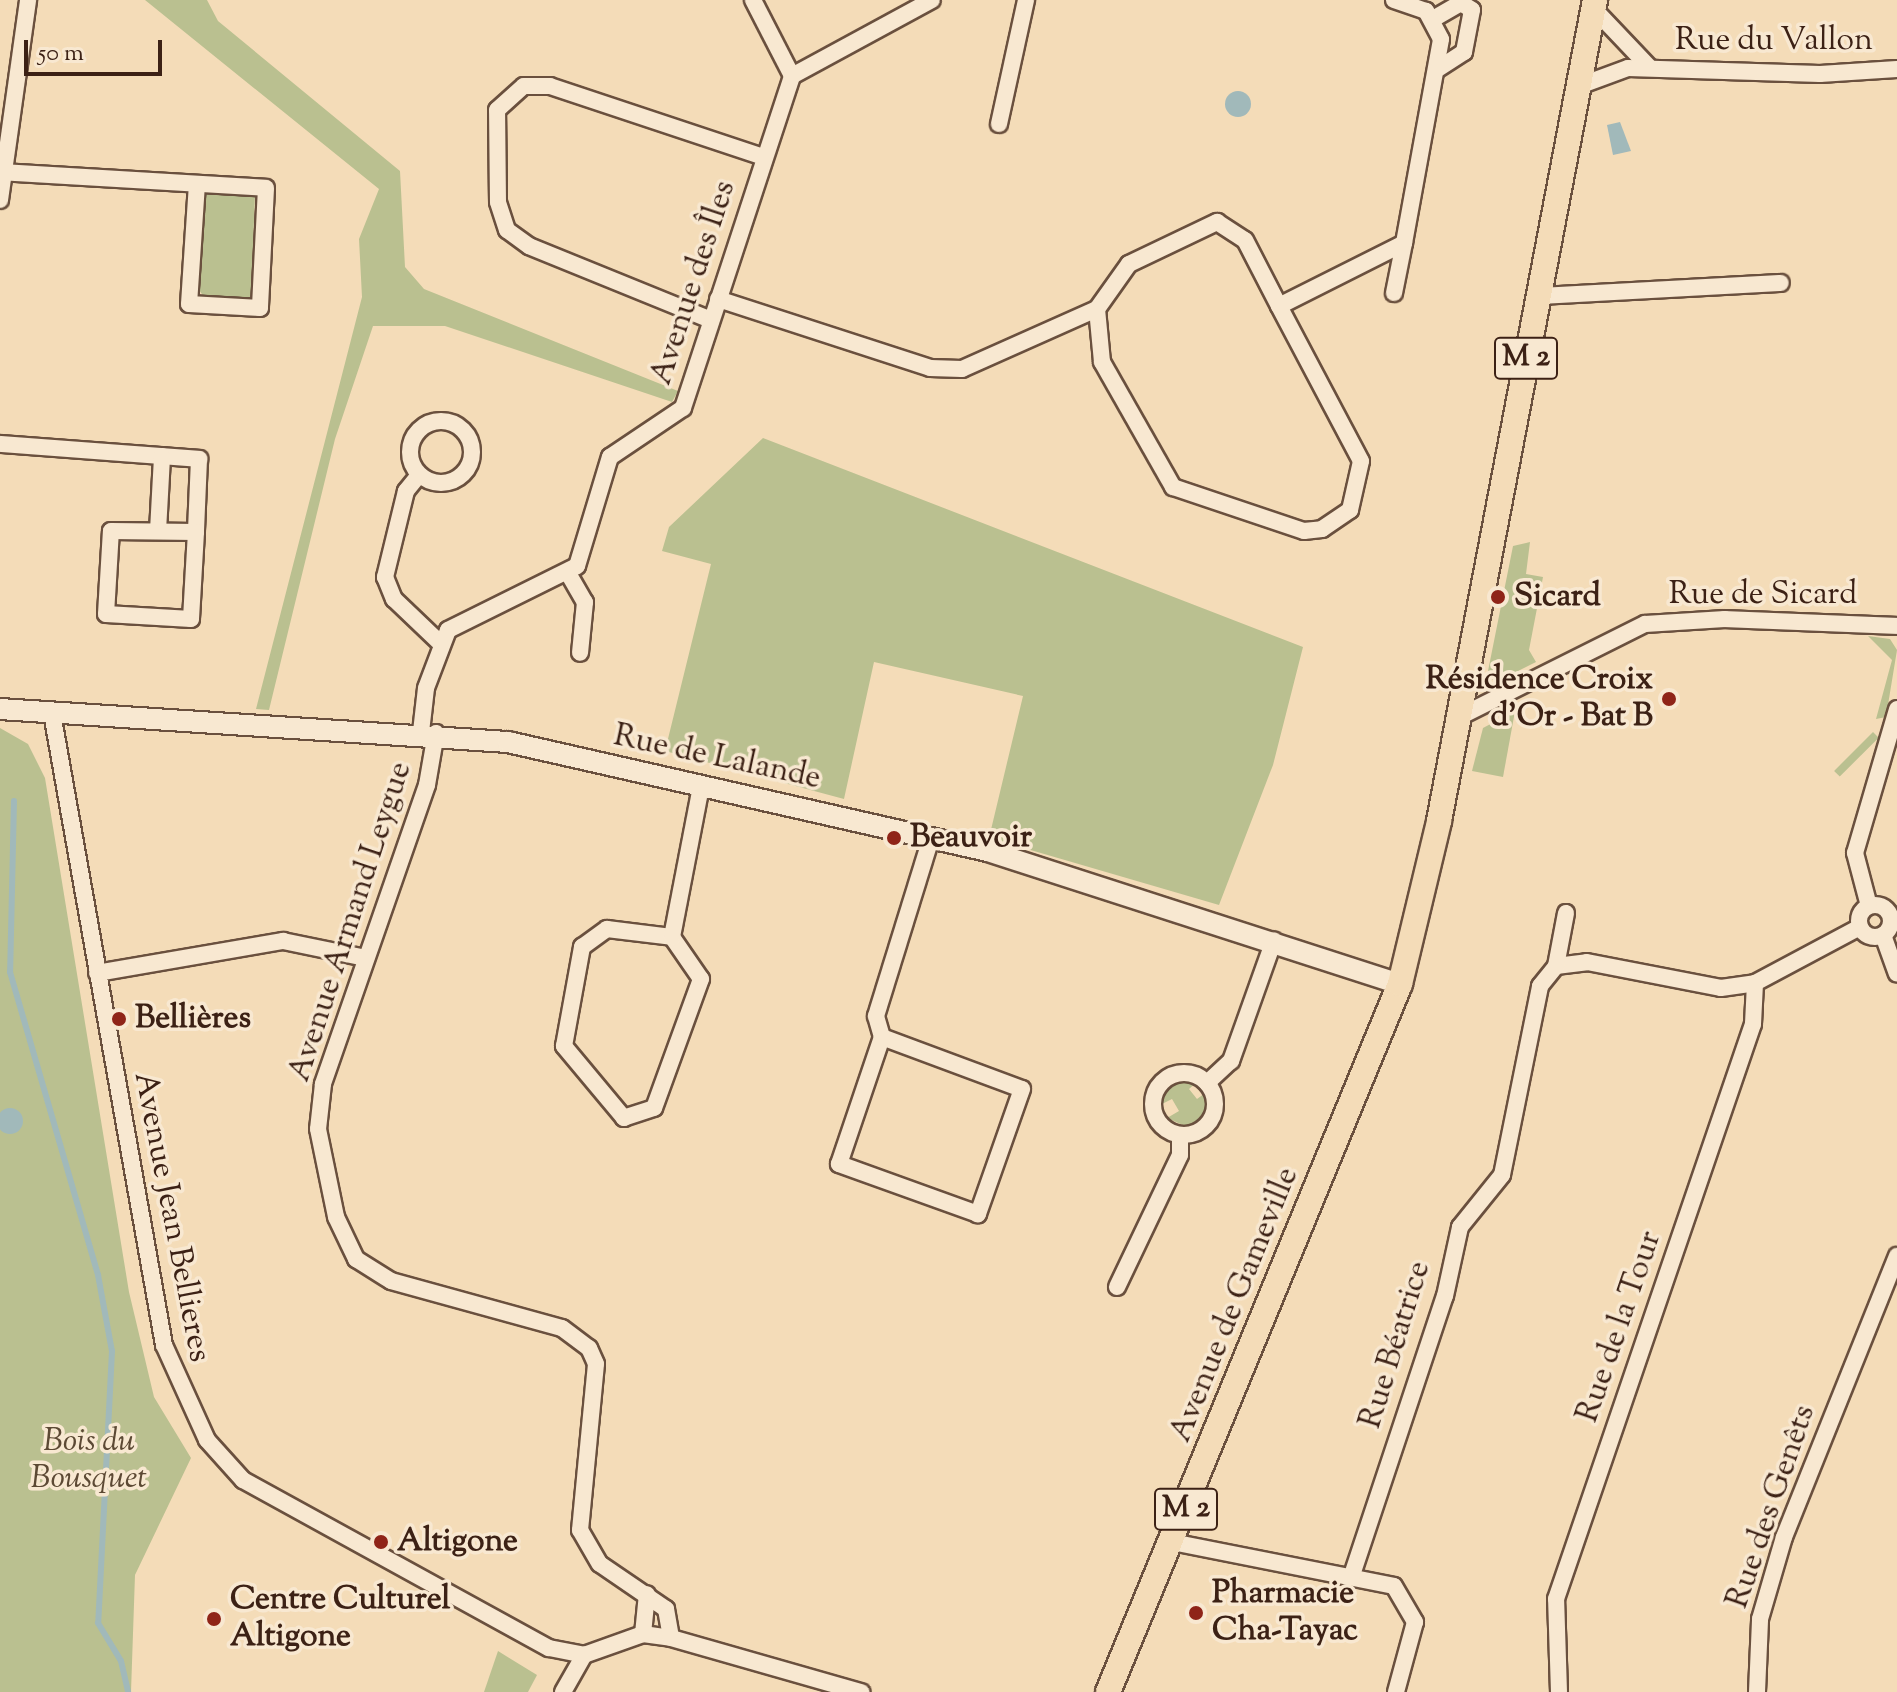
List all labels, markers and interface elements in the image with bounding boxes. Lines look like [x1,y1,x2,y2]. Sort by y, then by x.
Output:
street label: Rue du Vallon [1675,22,1873,60]
scale bar [28,24,166,74]
text: 50 m [38,37,84,71]
street label: Avenue des Îles [643,176,745,390]
road number: M 2 [1494,332,1558,384]
street label: Rue de Sicard [1669,576,1857,614]
place label: Sicard [1514,578,1601,616]
marker: Sicard [1489,588,1507,606]
place label: Résidence Croix d'Or - Bat B [1426,662,1653,737]
marker: Résidence Croix d'Or - Bat B [1660,690,1678,708]
street label: Rue de Lalande [610,717,824,799]
street label: Avenue Armand Leygue [281,757,421,1087]
place label: Beauvoir [910,819,1032,857]
marker: Beauvoir [885,829,903,847]
place label: Bellières [135,1000,251,1038]
marker: Bellières [110,1010,128,1028]
street label: Avenue Jean Bellieres [124,1069,218,1365]
street label: Avenue de Gameville [1162,1162,1308,1448]
street label: Rue de la Tour [1569,1226,1671,1428]
street label: Rue Béatrice [1352,1257,1440,1433]
street label: Rue des Genêts [1719,1400,1825,1614]
park label: Bois du Bousquet [31,1424,147,1499]
road number: M 2 [1154,1483,1218,1535]
place label: Altigone [397,1523,518,1561]
marker: Altigone [372,1533,390,1551]
place label: Pharmacie Cha-Tayac [1212,1576,1358,1651]
place label: Centre Culturel Altigone [230,1582,451,1657]
marker: Pharmacie Cha-Tayac [1187,1604,1205,1622]
marker: Centre Culturel Altigone [205,1610,223,1628]

